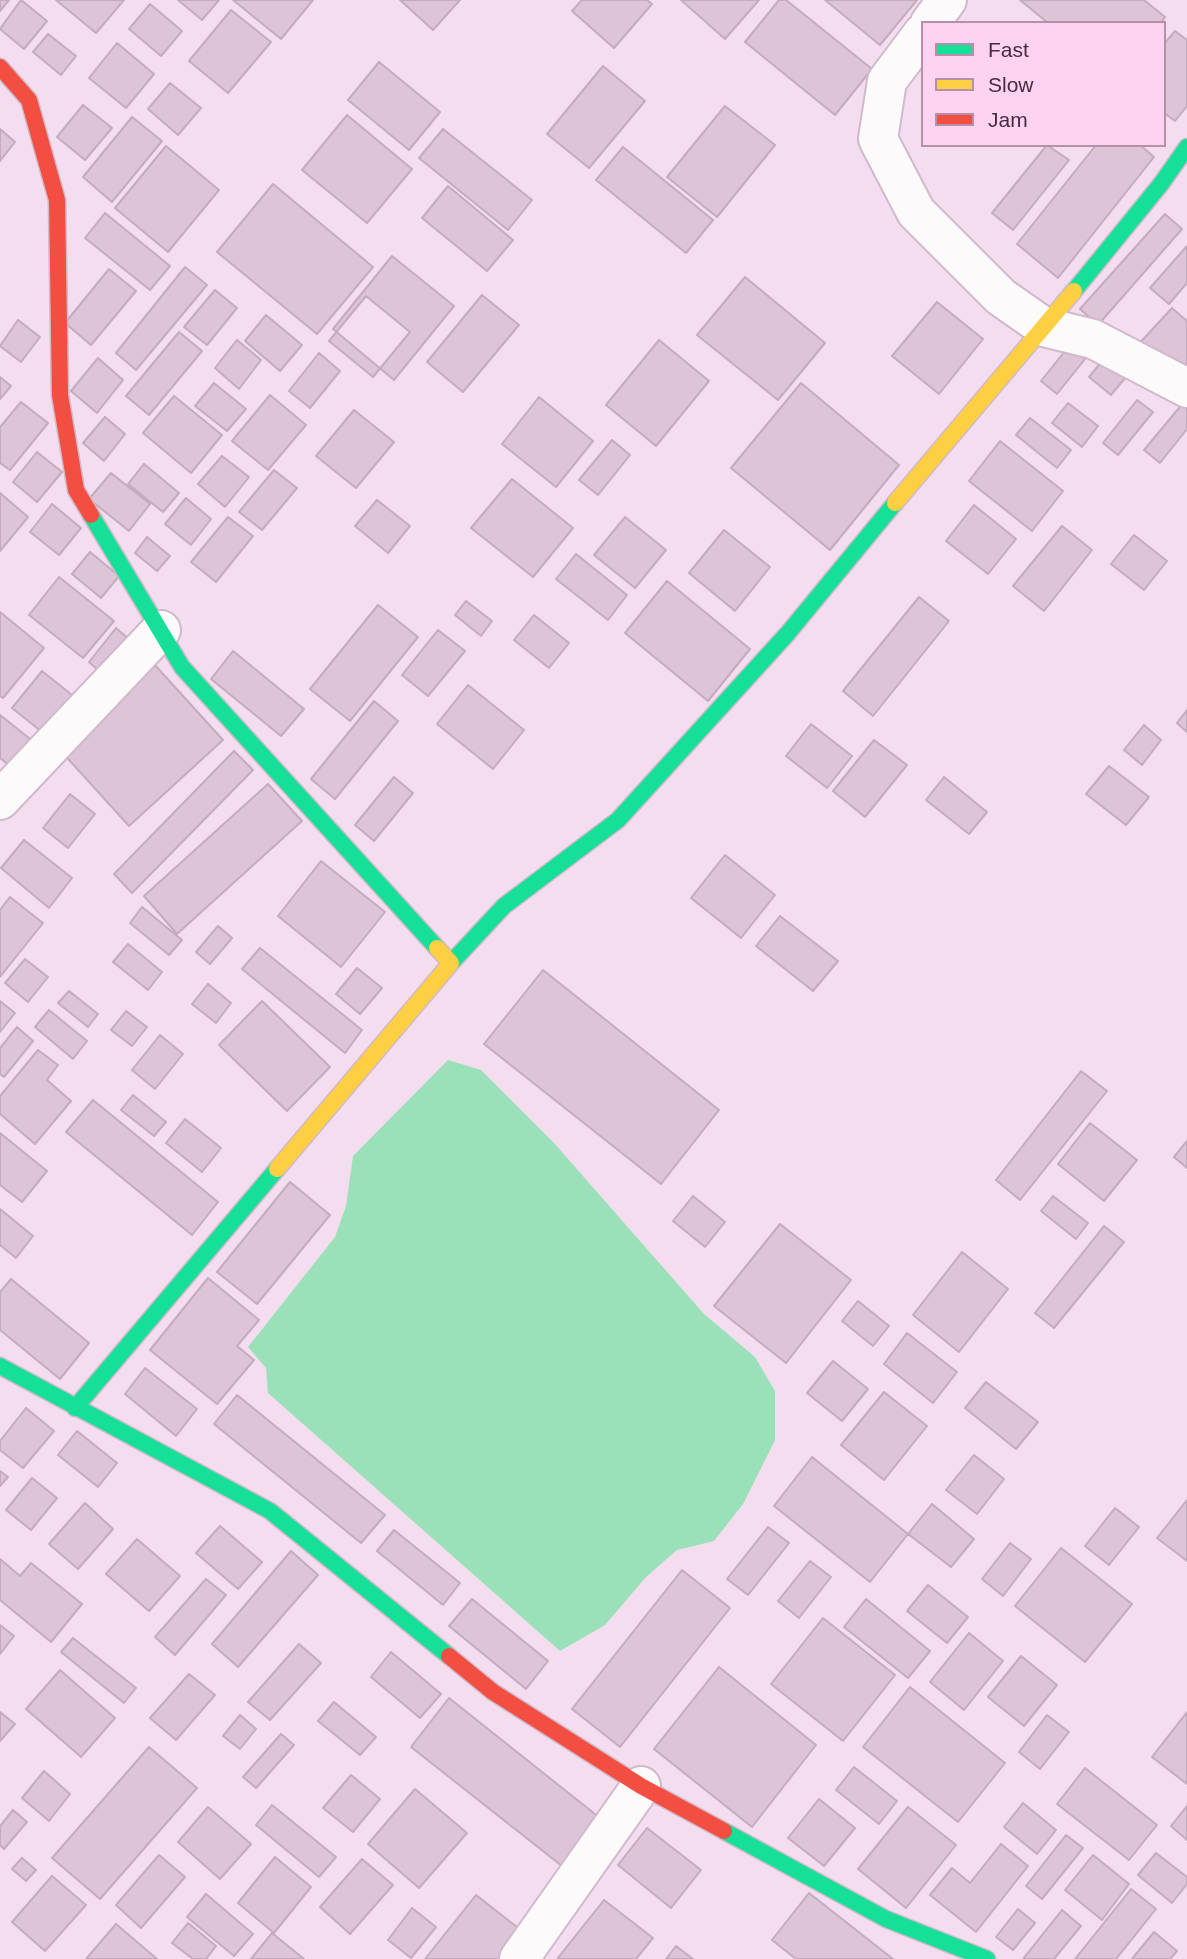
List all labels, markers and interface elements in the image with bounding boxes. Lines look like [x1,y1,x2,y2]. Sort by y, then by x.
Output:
legend [921,21,1166,147]
text: Fast [988,38,1029,61]
text: Slow [988,73,1034,96]
text: Jam [988,108,1028,131]

